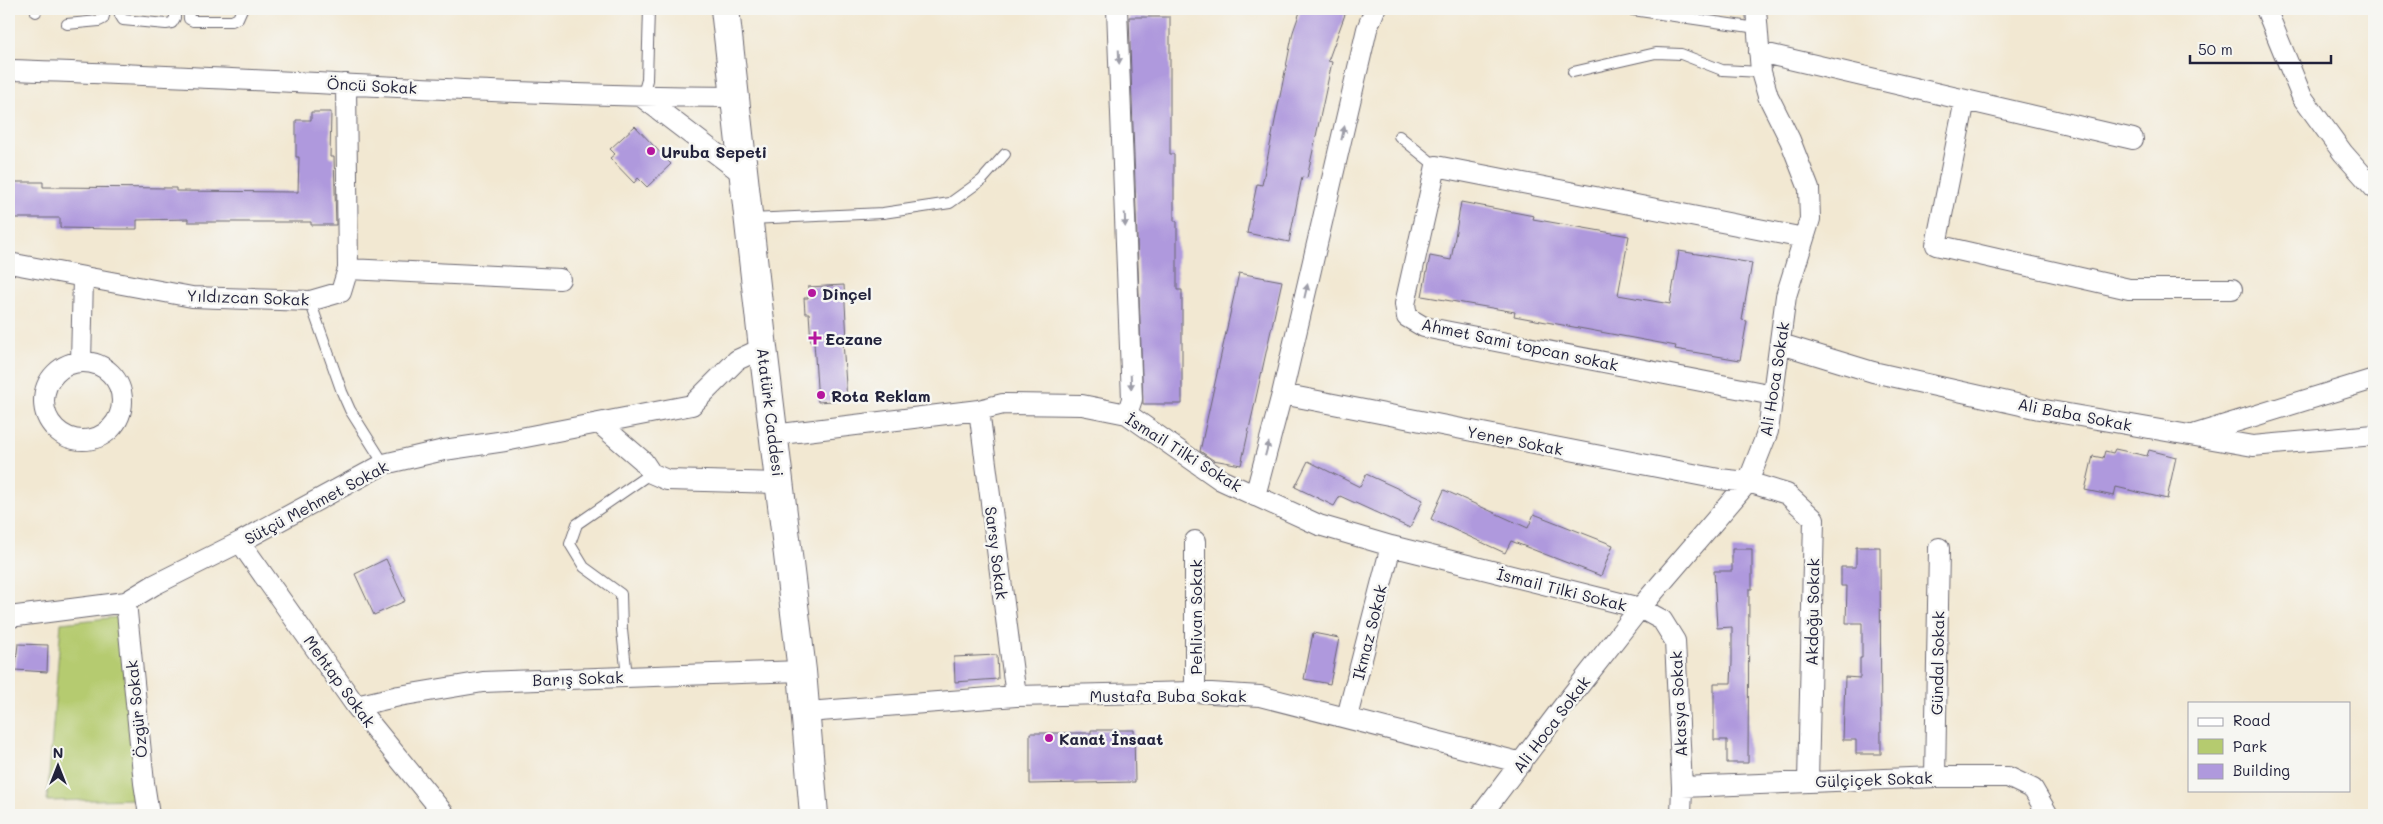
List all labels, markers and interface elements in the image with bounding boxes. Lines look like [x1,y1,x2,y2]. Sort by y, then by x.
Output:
scale bar [2190,32,2332,64]
text: 50 m [2198,39,2233,59]
one-way arrow [1115,50,1123,66]
street label: Öncü Sokak [326,72,418,98]
one-way arrow [1339,125,1347,140]
place label: Uruba Sepeti [661,141,767,162]
marker: Uruba Sepeti [645,145,657,157]
one-way arrow [1122,212,1130,228]
place label: Dinçel [822,283,872,304]
street label: Yıldızcan Sokak [186,284,310,310]
one-way arrow [1302,284,1310,299]
marker: Dinçel [806,287,818,299]
street label: Ahmet Sami topcan sokak [1420,313,1620,375]
street label: Ali Hoca Sokak [1755,320,1793,438]
place label: Eczane [825,328,882,349]
marker: Eczane [809,332,821,344]
street label: Atatürk Caddesi [753,346,789,478]
one-way arrow [1128,374,1136,390]
place label: Rota Reklam [831,385,931,406]
marker: Rota Reklam [815,389,827,401]
street label: Ali Baba Sokak [2016,393,2134,435]
street label: İsmail Tilki Sokak [1122,408,1246,496]
street label: Yener Sokak [1465,420,1565,460]
one-way arrow [1264,441,1272,456]
street label: Sütçü Mehmet Sokak [240,455,392,549]
street label: Sarsy Sokak [981,505,1013,601]
street label: Akdoğu Sokak [1801,558,1823,666]
street label: Pehlivan Sokak [1185,559,1206,675]
street label: İsmail Tilki Sokak [1495,563,1629,615]
street label: Ikmaz Sokak [1347,582,1391,682]
street label: Gündal Sokak [1926,611,1948,715]
street label: Mehtap Sokak [299,631,381,731]
street label: Akasya Sokak [1665,650,1691,758]
street label: Özgür Sokak [120,659,152,759]
street label: Barış Sokak [532,666,624,690]
street label: Ali Hoca Sokak [1508,671,1594,777]
street label: Mustafa Buba Sokak [1089,685,1247,706]
legend [2188,702,2350,792]
text: Road [2233,710,2270,730]
place label: Kanat İnsaat [1059,728,1163,749]
marker: Kanat İnsaat [1043,732,1055,744]
text: Park [2233,736,2267,756]
north arrow [32,742,82,792]
text: N [53,743,63,762]
text: Building [2233,760,2290,780]
street label: Gülçiçek Sokak [1815,766,1933,792]

